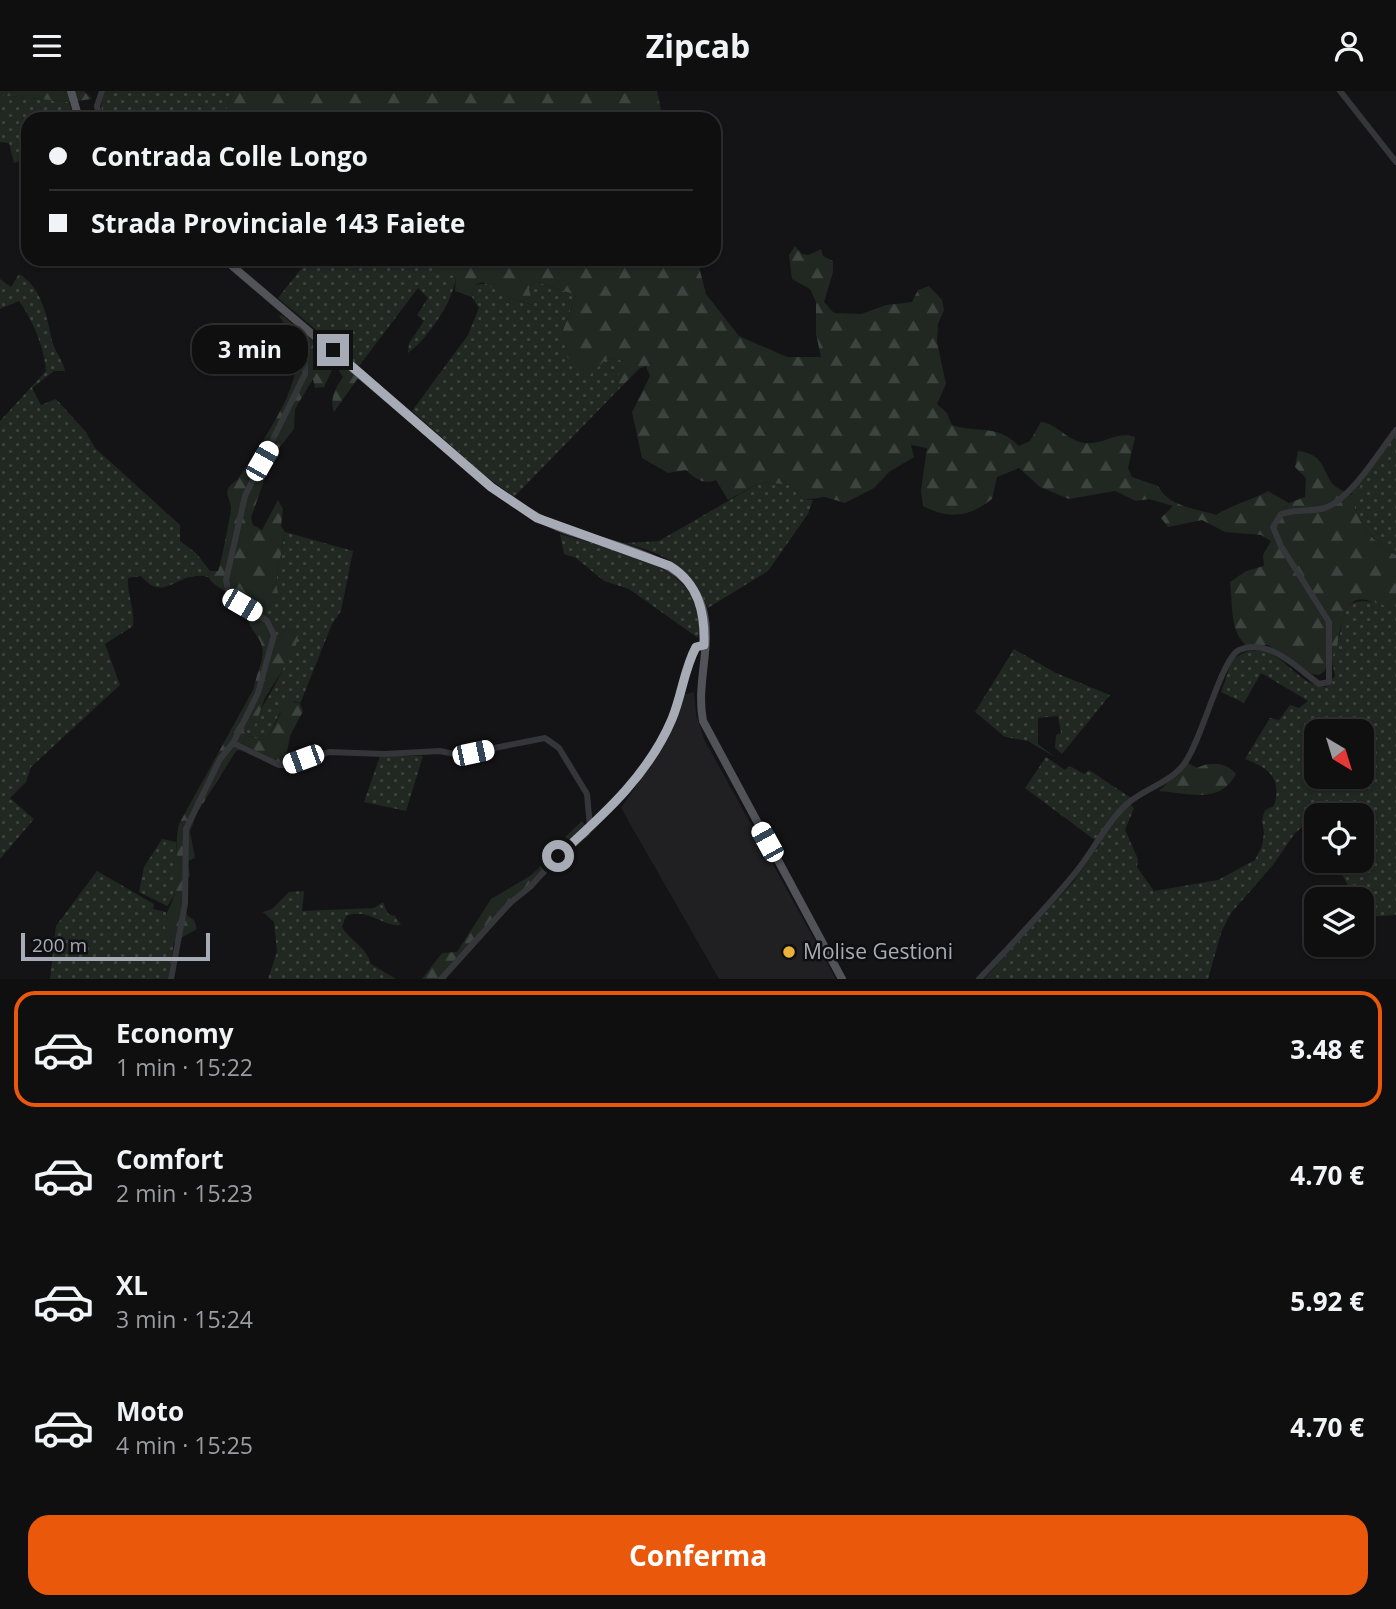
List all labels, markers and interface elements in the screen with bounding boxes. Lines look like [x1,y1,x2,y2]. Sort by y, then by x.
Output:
text: Zipcab [646,24,750,67]
icon: menu [28,27,66,65]
icon: person [1330,27,1368,65]
text: Contrada Colle Longo [91,138,368,174]
text: Strada Provinciale 143 Faiete [91,205,465,241]
callout: 3 min [193,325,308,375]
text: 3 min [218,333,282,365]
route end [317,334,349,366]
car [243,438,282,484]
car [219,585,266,625]
north arrow [1304,719,1374,789]
map controls [1304,719,1374,957]
car [451,738,496,768]
car [280,742,327,776]
button: locate [1304,803,1374,873]
car [748,819,787,865]
route start [542,840,574,872]
button: layers [1304,887,1374,957]
scale bar [21,930,210,962]
text: 200 m [32,932,87,958]
place label: Molise Gestioni [803,937,953,965]
marker: Molise Gestioni [781,944,797,960]
text: Economy [116,1015,234,1051]
icon: car [32,1018,95,1081]
text: 3.48 € [1290,1031,1364,1067]
text: 1 min · 15:22 [116,1051,253,1083]
text: Comfort [116,1141,223,1177]
icon: car [32,1144,95,1207]
text: 4.70 € [1290,1157,1364,1193]
text: 2 min · 15:23 [116,1177,253,1209]
text: XL [116,1267,148,1303]
icon: car [32,1270,95,1333]
text: 5.92 € [1290,1283,1364,1319]
text: 3 min · 15:24 [116,1303,253,1335]
text: Moto [116,1393,184,1429]
icon: car [32,1396,95,1459]
text: 4.70 € [1290,1409,1364,1445]
text: 4 min · 15:25 [116,1429,253,1461]
button: Conferma [28,1515,1368,1595]

